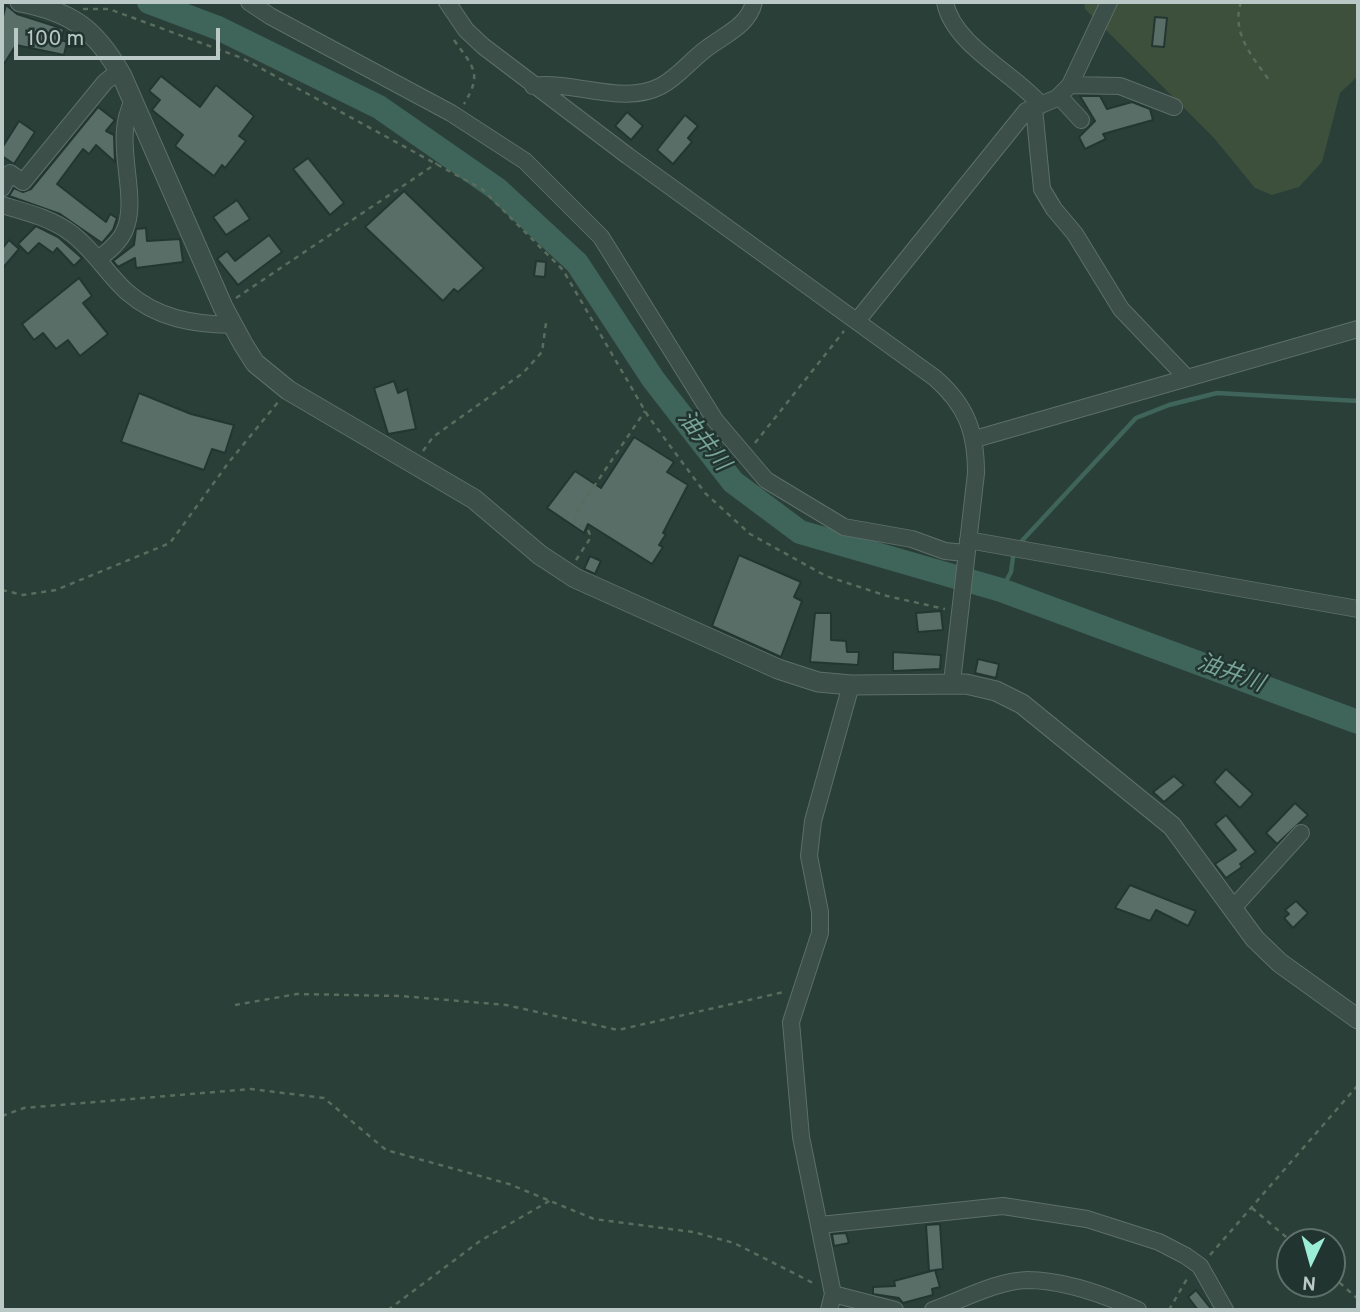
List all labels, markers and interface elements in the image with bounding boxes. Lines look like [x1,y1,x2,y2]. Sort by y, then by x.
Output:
scale bar [18,14,224,58]
text: 100 m [27,26,84,53]
water label: 油井川 [670,406,734,478]
water label: 油井川 [1193,650,1267,700]
north arrow [1276,1228,1346,1298]
text: N [1301,1269,1317,1294]

